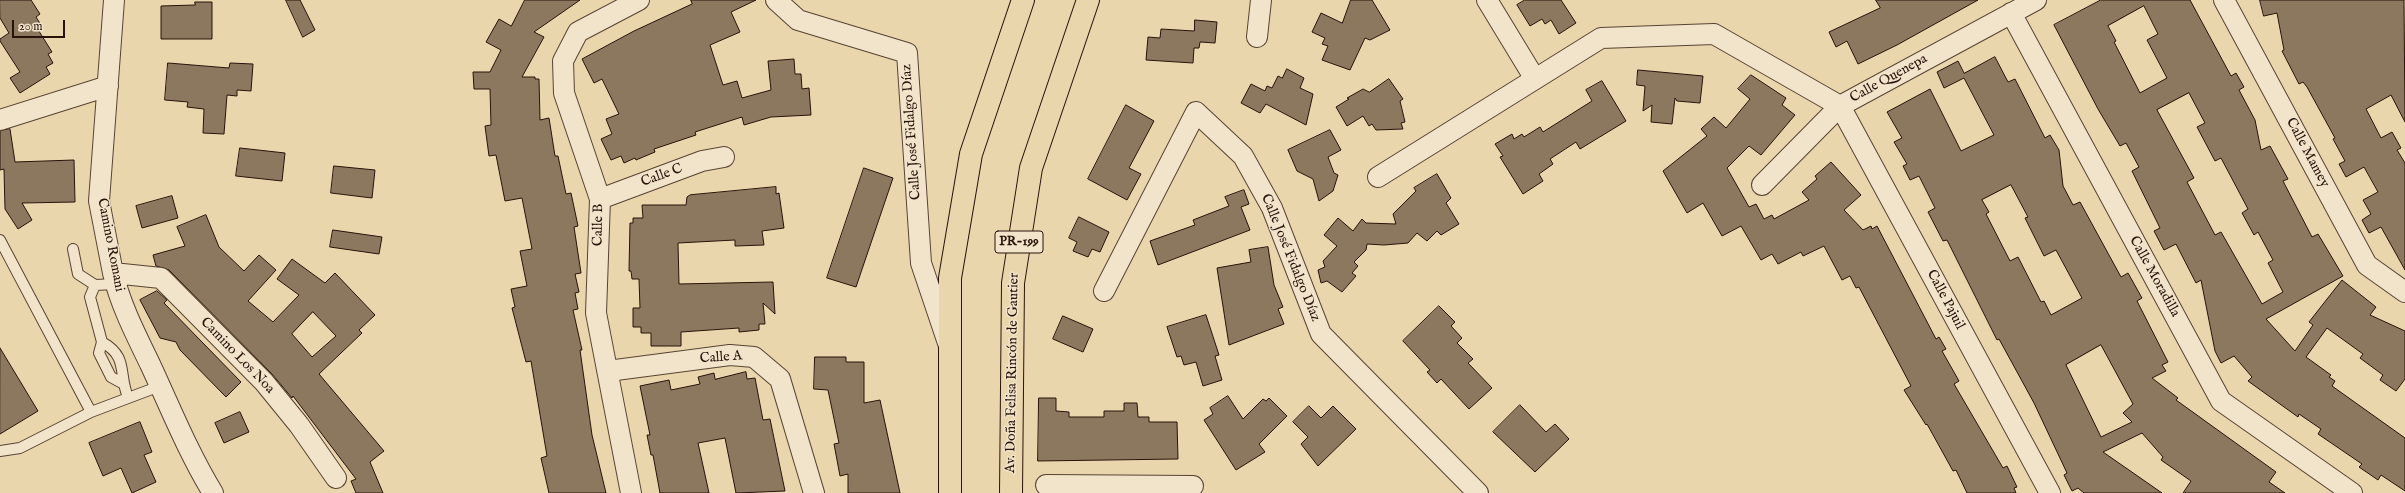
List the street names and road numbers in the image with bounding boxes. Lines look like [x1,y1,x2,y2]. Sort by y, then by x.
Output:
street label: Calle Quenepa [1847,51,1931,107]
street label: Calle José Fidalgo Díaz [899,64,925,200]
street label: Calle Mamey [2282,115,2332,191]
street label: Calle C [639,161,685,191]
street label: Calle José Fidalgo Díaz [1257,192,1323,324]
street label: Camino Romani [93,197,127,293]
street label: Calle B [590,204,608,246]
road number: PR-199 [995,231,1043,253]
street label: Calle Moradilla [2125,234,2183,320]
street label: Calle Pajuil [1922,267,1968,333]
street label: Av. Doña Felisa Rincón de Gautier [1003,273,1023,473]
street label: Camino Los Noa [196,314,278,398]
street label: Calle A [699,348,743,368]

